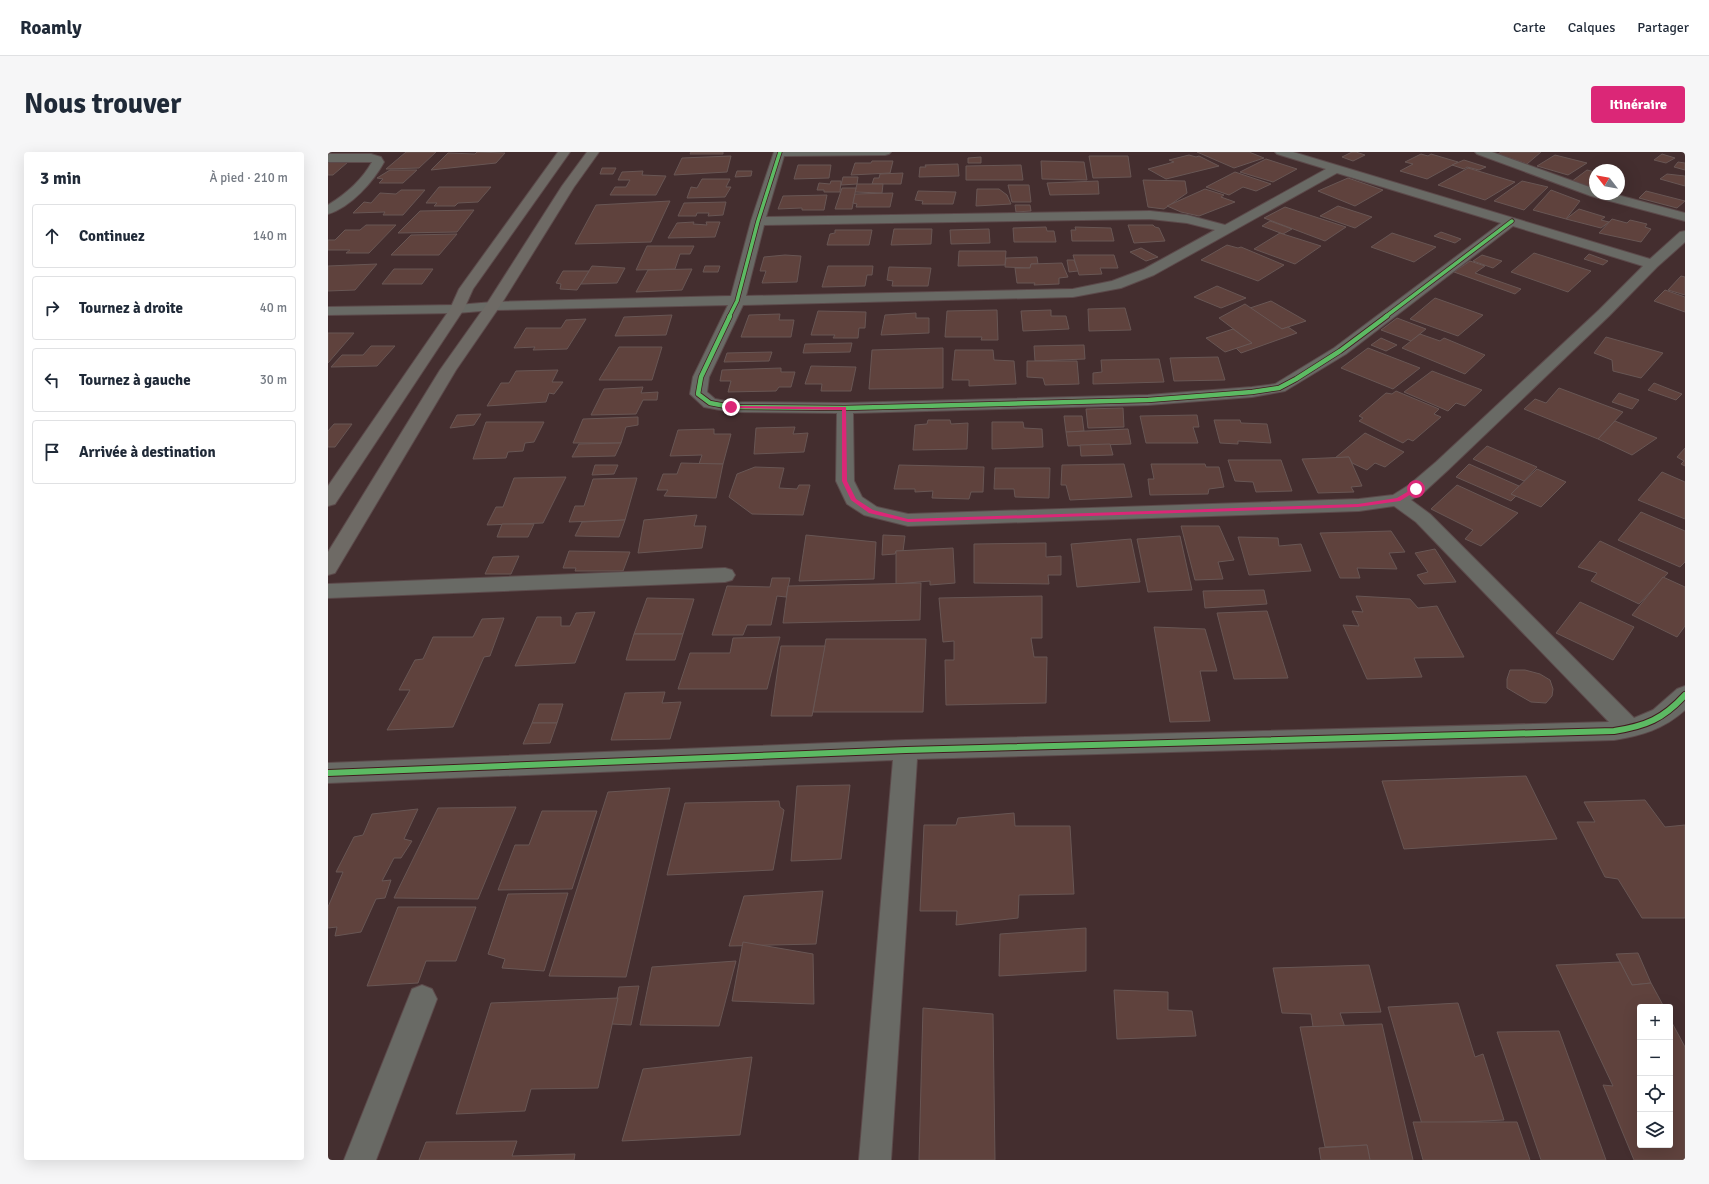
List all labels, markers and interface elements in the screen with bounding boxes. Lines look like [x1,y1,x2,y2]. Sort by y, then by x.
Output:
text: Roamly [20,16,82,40]
text: Carte [1513,19,1546,36]
text: Calques [1568,19,1615,36]
text: Partager [1637,19,1689,36]
button: Itinéraire [1591,86,1685,123]
text: Nous trouver [24,87,181,121]
north arrow [1589,164,1625,200]
text: 3 min [40,168,81,189]
text: À pied · 210 m [209,170,288,186]
icon: ahead [41,225,63,247]
text: Continuez [79,227,145,245]
text: 140 m [253,228,287,244]
icon: right [41,297,63,319]
text: Tournez à droite [79,299,183,317]
text: 40 m [260,300,287,316]
icon: left [41,369,63,391]
text: Tournez à gauche [79,371,191,389]
text: 30 m [260,372,287,388]
route end [722,398,740,416]
icon: arrive [41,441,63,463]
text: Arrivée à destination [79,443,216,461]
route start [1407,480,1425,498]
map controls [1637,1004,1673,1148]
button: + [1637,1004,1673,1040]
button: − [1637,1040,1673,1076]
button: locate [1637,1076,1673,1112]
button: layers [1637,1112,1673,1148]

